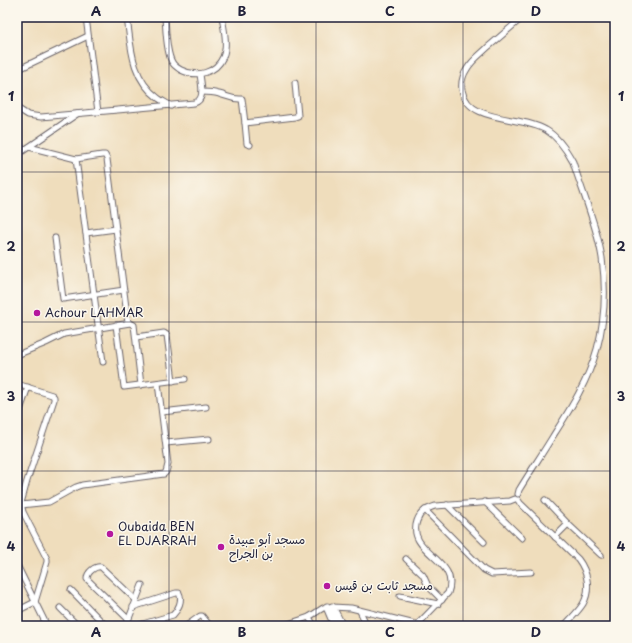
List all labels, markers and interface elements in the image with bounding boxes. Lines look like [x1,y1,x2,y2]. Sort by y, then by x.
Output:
text: A [91,1,101,20]
text: B [238,1,247,20]
text: C [385,1,395,20]
text: D [531,1,541,20]
text: 1 [8,86,14,105]
text: 1 [618,86,624,105]
text: 2 [6,236,16,255]
text: 2 [616,236,626,255]
place label: Achour LAHMAR [45,303,144,321]
marker: Achour LAHMAR [32,308,42,318]
text: 3 [7,386,16,405]
text: 3 [617,386,626,405]
place label: Oubaida BEN EL DJARRAH [118,517,197,549]
marker: Oubaida BEN EL DJARRAH [105,529,115,539]
place label: مسجد أبو عبيدة بن الجراح [229,530,305,563]
text: 4 [7,536,16,555]
text: 4 [617,536,626,555]
marker: مسجد أبو عبيدة بن الجراح [216,542,226,552]
place label: مسجد ثابت بن قيس [335,576,433,594]
marker: مسجد ثابت بن قيس [322,581,332,591]
text: A [91,622,101,641]
text: B [238,622,247,641]
text: C [385,622,395,641]
text: D [531,622,541,641]

